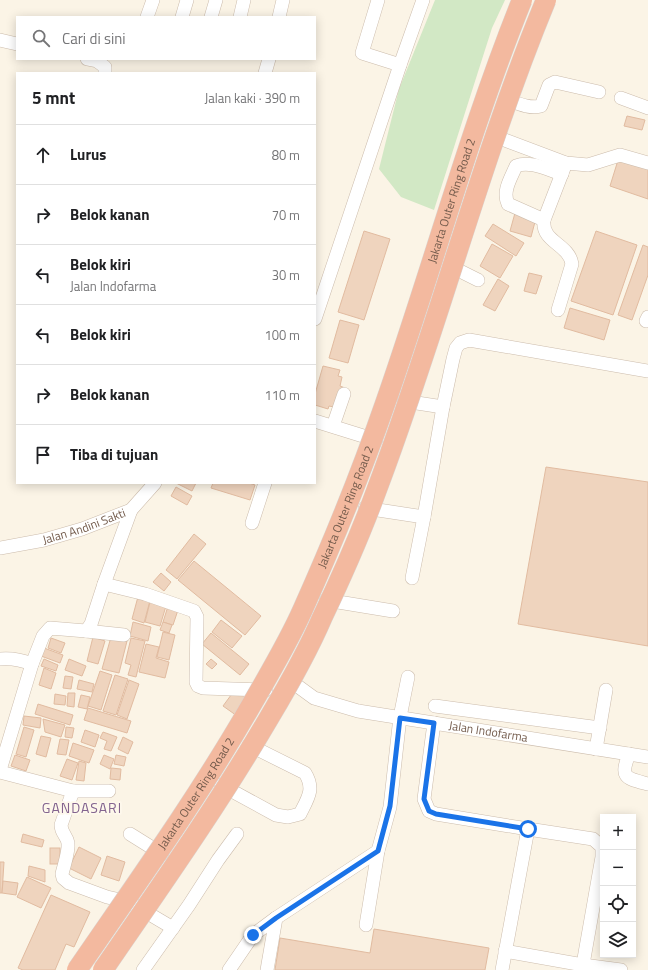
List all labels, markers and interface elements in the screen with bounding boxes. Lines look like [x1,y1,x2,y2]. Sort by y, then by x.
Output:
search box [16,16,316,60]
icon: search [30,27,52,49]
text: Cari di sini [62,27,126,50]
text: 5 mnt [32,85,75,111]
text: Jalan kaki · 390 m [204,88,300,108]
street label: Jakarta Outer Ring Road 2 [422,136,480,266]
text: Lurus [70,143,106,166]
icon: ahead [32,144,54,166]
text: 80 m [272,145,300,165]
text: Belok kanan [70,203,150,226]
icon: right [32,204,54,226]
text: 70 m [272,205,300,225]
text: Belok kiri [70,253,131,276]
icon: left [32,264,54,286]
text: 30 m [272,265,300,285]
text: Jalan Indofarma [70,276,156,296]
text: Belok kiri [70,323,131,346]
icon: left [32,324,54,346]
text: 100 m [264,325,300,345]
text: Belok kanan [70,383,150,406]
icon: right [32,384,54,406]
text: 110 m [264,385,300,405]
text: Tiba di tujuan [70,443,158,466]
street label: Jakarta Outer Ring Road 2 [312,443,378,571]
icon: arrive [32,444,54,466]
street label: Jalan Andini Sakti [40,503,128,549]
street label: Jalan Indofarma [448,716,529,747]
street label: Jakarta Outer Ring Road 2 [152,733,239,853]
district label: GANDASARI [42,797,122,818]
map controls [600,814,636,958]
button: + [600,814,636,850]
route start [519,820,537,838]
button: − [600,850,636,886]
button: locate [600,886,636,922]
button: layers [600,922,636,958]
route end [244,926,262,944]

